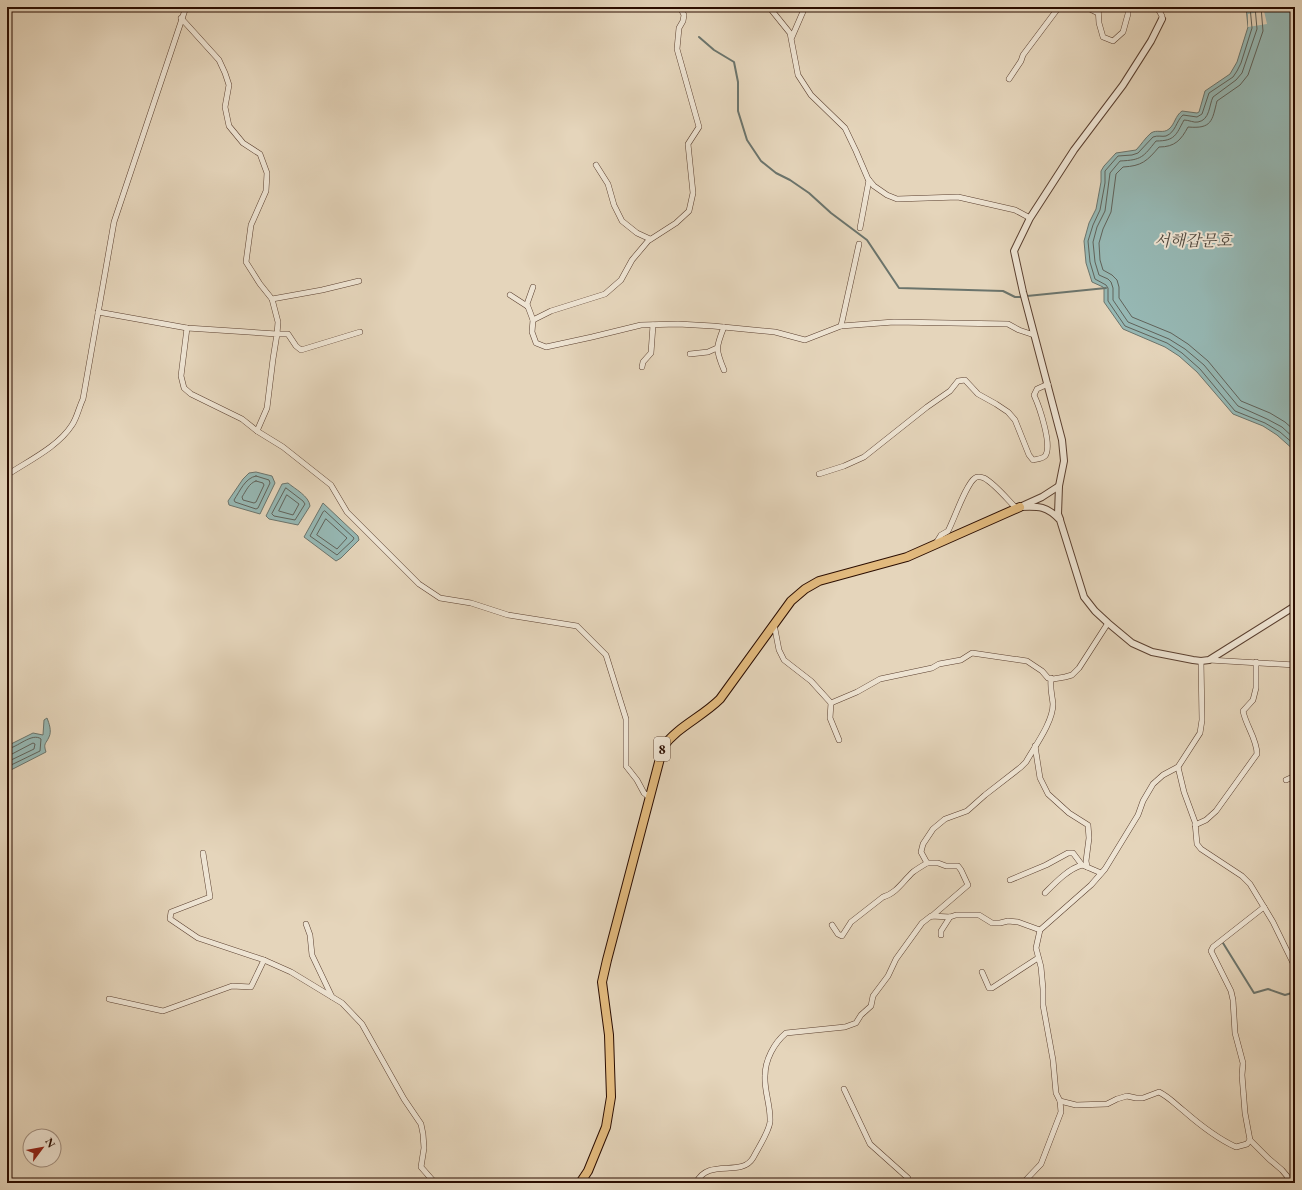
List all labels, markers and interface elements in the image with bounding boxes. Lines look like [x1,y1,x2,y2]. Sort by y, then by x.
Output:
water label: 서해갑문호 [1154,230,1233,251]
road number: 8 [654,737,670,761]
north arrow [22,1128,62,1168]
text: N [42,1135,59,1150]

